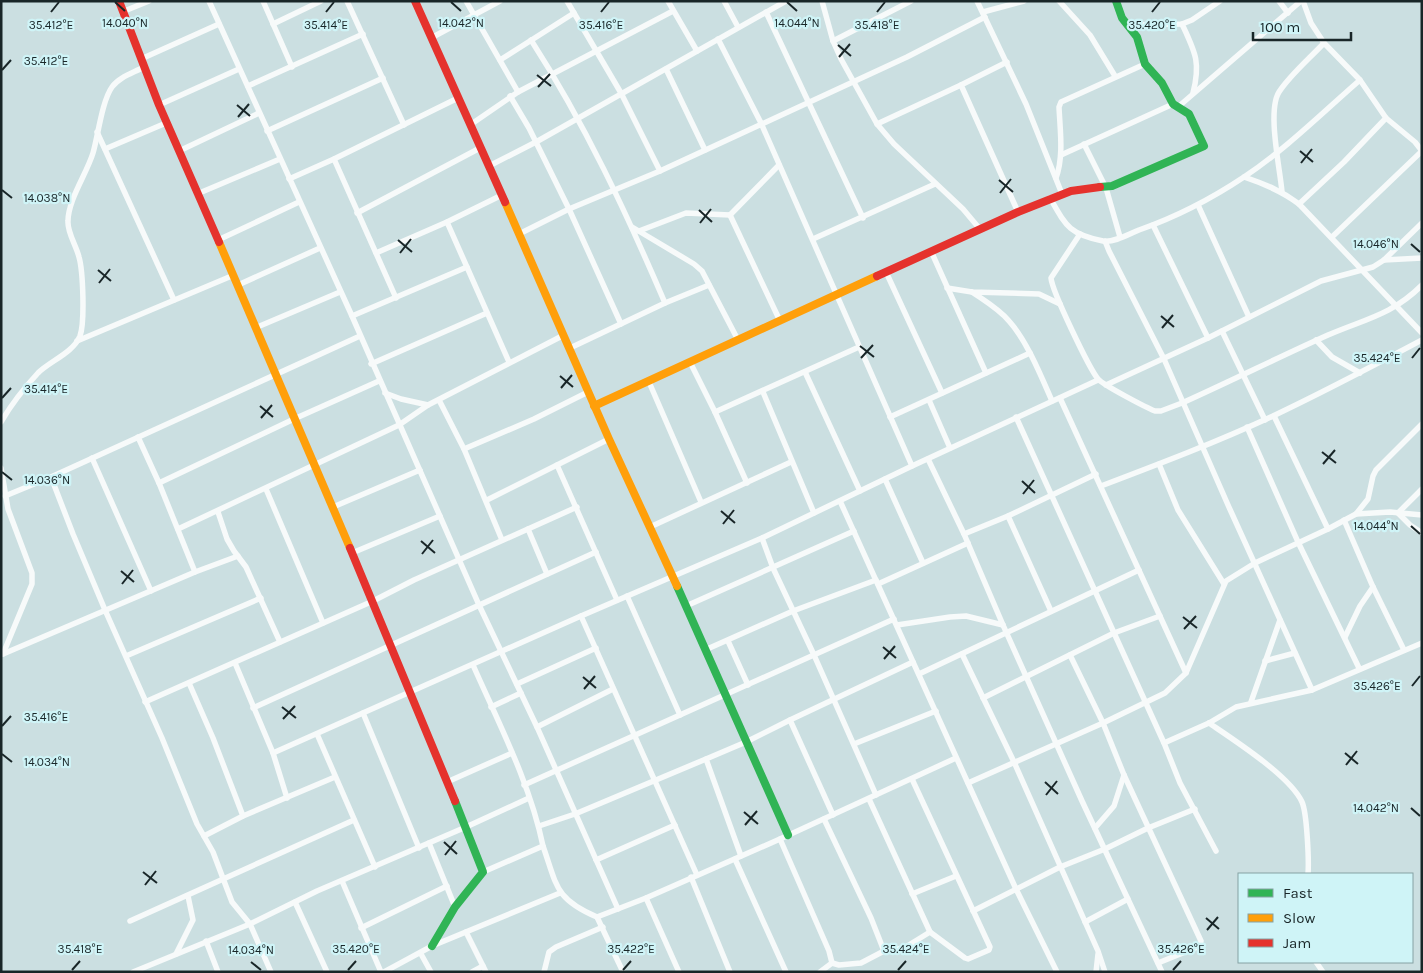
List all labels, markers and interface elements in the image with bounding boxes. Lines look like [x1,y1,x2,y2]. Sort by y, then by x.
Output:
scale bar [1253,10,1350,42]
text: 14.040°N [102,16,148,30]
text: 14.042°N [438,16,484,30]
text: 14.044°N [774,16,820,30]
text: 35.412°E [29,18,73,32]
text: 35.414°E [304,18,348,32]
text: 35.416°E [579,18,623,32]
text: 35.418°E [855,18,899,32]
text: 35.420°E [1128,18,1176,32]
text: 100 m [1260,18,1300,36]
text: 35.412°E [24,54,68,68]
text: 14.038°N [24,191,70,205]
text: 14.046°N [1353,237,1399,251]
text: 35.424°E [1353,351,1401,365]
text: 35.414°E [24,382,68,396]
text: 14.036°N [24,473,70,487]
text: 14.044°N [1353,519,1399,533]
text: 35.426°E [1353,679,1401,693]
text: 35.416°E [24,710,68,724]
text: 14.034°N [24,755,70,769]
text: 14.042°N [1353,801,1399,815]
legend [1238,873,1413,963]
text: Fast [1283,884,1313,902]
text: Slow [1283,909,1315,927]
text: Jam [1283,934,1311,952]
text: 35.418°E [58,942,102,956]
text: 35.420°E [332,942,380,956]
text: 35.422°E [607,942,655,956]
text: 35.424°E [882,942,930,956]
text: 35.426°E [1157,942,1205,956]
text: 14.034°N [228,943,274,957]

